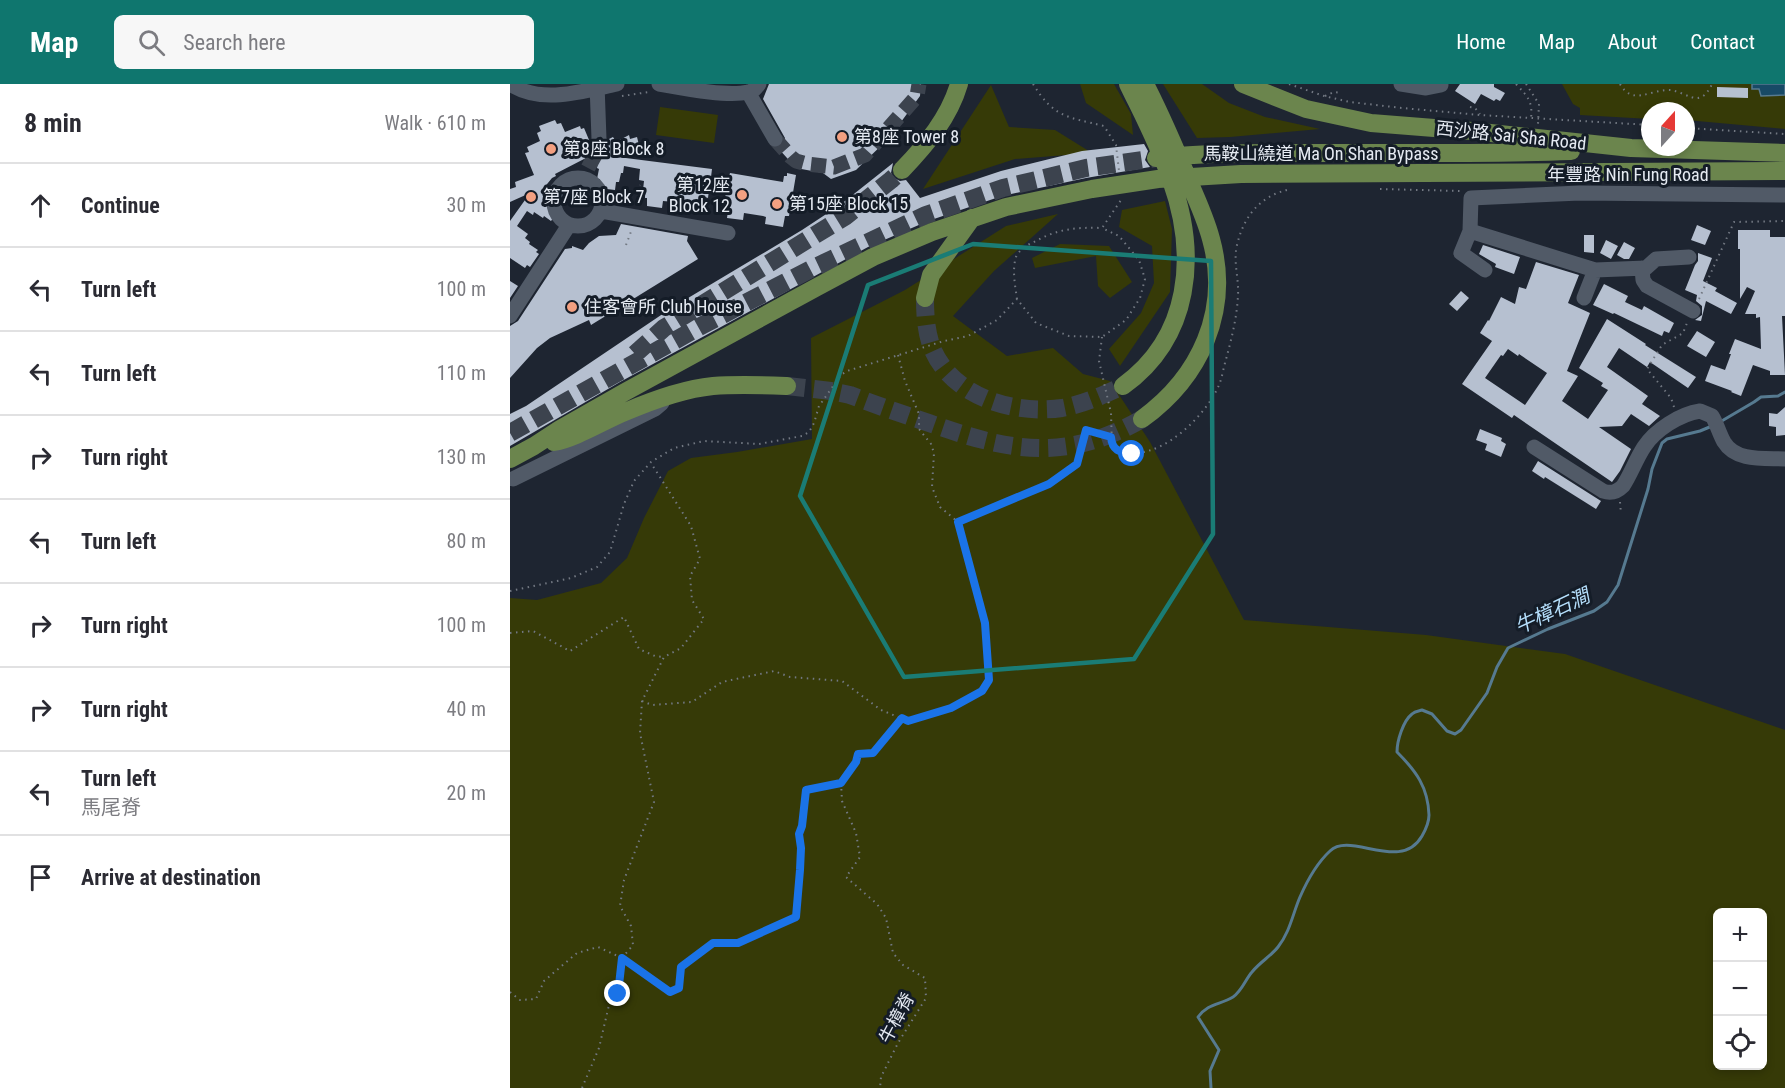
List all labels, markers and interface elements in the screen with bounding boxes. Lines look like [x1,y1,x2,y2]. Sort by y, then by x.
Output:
search box [114,15,534,69]
text: Map [30,26,78,59]
icon: search [135,26,168,59]
text: Search here [183,30,286,55]
text: Home [1456,30,1506,54]
text: Map [1539,30,1575,54]
text: About [1608,30,1657,54]
text: Contact [1690,30,1755,54]
north arrow [1641,102,1695,156]
text: 8 min [24,108,82,138]
text: Walk · 610 m [385,111,486,135]
street label: 西沙路 Sai Sha Road [1435,117,1587,154]
place label: 第8座 Tower 8 [854,126,959,147]
marker: 第8座 Tower 8 [835,130,849,144]
place label: 第8座 Block 8 [563,138,664,159]
marker: 第8座 Block 8 [544,142,558,156]
street label: 馬鞍山繞道 Ma On Shan Bypass [1204,143,1438,164]
street label: 年豐路 Nin Fung Road [1547,164,1709,185]
place label: 第12座 Block 12 [669,174,730,216]
place label: 第7座 Block 7 [543,186,645,207]
marker: 第12座 Block 12 [735,188,749,202]
icon: ahead [24,189,57,222]
marker: 第7座 Block 7 [524,190,538,204]
text: Continue [81,193,160,218]
text: 30 m [447,193,486,217]
place label: 第15座 Block 15 [789,193,908,214]
marker: 第15座 Block 15 [770,197,784,211]
icon: left [24,273,57,306]
text: Turn left [81,277,156,302]
text: 100 m [437,277,486,301]
place label: 住客會所 Club House [584,296,742,317]
marker: 住客會所 Club House [565,300,579,314]
icon: left [24,357,57,390]
text: Turn left [81,361,156,386]
text: 110 m [437,361,486,385]
route start [1118,440,1144,466]
icon: right [24,441,57,474]
text: Turn right [81,445,168,470]
text: 130 m [437,445,486,469]
icon: left [24,525,57,558]
text: Turn left [81,529,156,554]
text: 80 m [447,529,486,553]
water label: 牛樟石澗 [1511,582,1596,639]
icon: right [24,609,57,642]
text: Turn right [81,613,168,638]
text: 100 m [437,613,486,637]
icon: right [24,693,57,726]
text: Turn right [81,697,168,722]
text: 40 m [447,697,486,721]
text: Turn left [81,766,156,791]
icon: left [24,777,57,810]
text: 20 m [447,781,486,805]
text: 馬尾脊 [81,795,141,819]
icon: arrive [24,861,57,894]
text: Arrive at destination [81,865,261,890]
map controls [1713,908,1767,1070]
button: + [1713,908,1767,962]
button: − [1713,962,1767,1016]
route end [604,980,630,1006]
street label: 牛樟脊 [875,989,919,1047]
button: locate [1713,1016,1767,1070]

